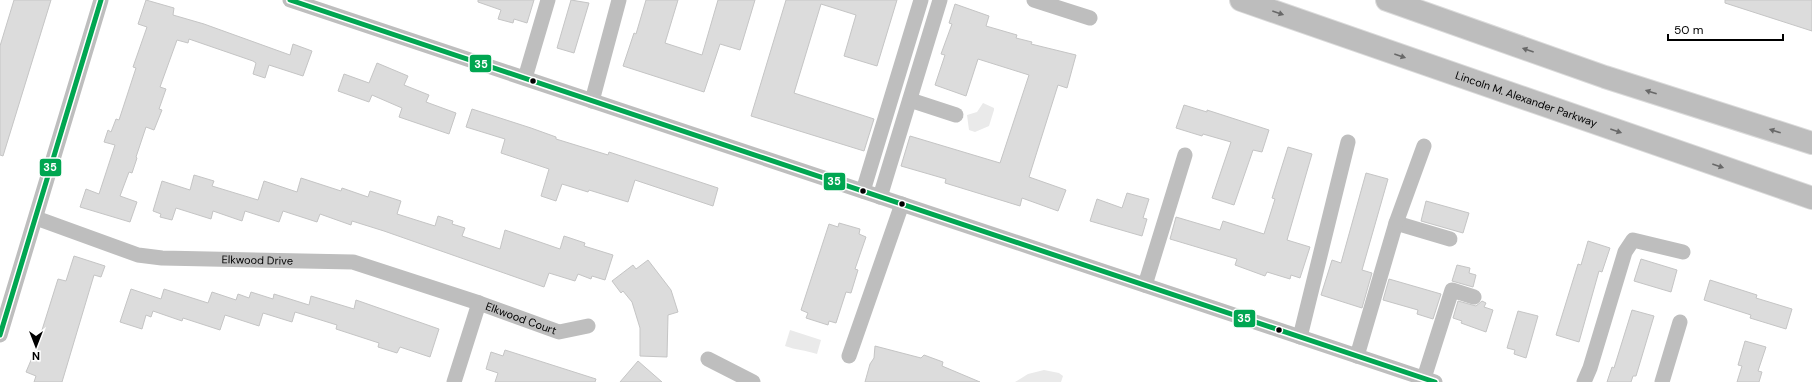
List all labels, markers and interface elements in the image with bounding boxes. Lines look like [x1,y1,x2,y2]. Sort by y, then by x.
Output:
one-way arrow [1272,10,1284,16]
scale bar [1668,16,1783,42]
text: 50 m [1674,22,1703,38]
one-way arrow [1522,46,1534,52]
one-way arrow [1395,53,1407,59]
line badge: 35 [469,54,492,73]
text: 35 [474,57,488,71]
street label: Lincoln M. Alexander Parkway [1454,68,1599,130]
unlabelled marker [528,76,538,86]
one-way arrow [1645,89,1657,95]
one-way arrow [1610,128,1622,134]
one-way arrow [1769,128,1781,134]
line badge: 35 [39,158,62,177]
text: 35 [43,160,57,174]
one-way arrow [1712,163,1724,169]
line badge: 35 [823,172,846,191]
text: 35 [827,174,841,188]
unlabelled marker [858,186,868,196]
unlabelled marker [897,199,907,209]
street label: Elkwood Drive [221,252,293,268]
street label: Elkwood Court [484,299,558,338]
line badge: 35 [1233,309,1256,328]
text: 35 [1237,311,1251,325]
unlabelled marker [1274,325,1284,335]
north arrow [16,326,56,366]
text: N [32,349,40,363]

